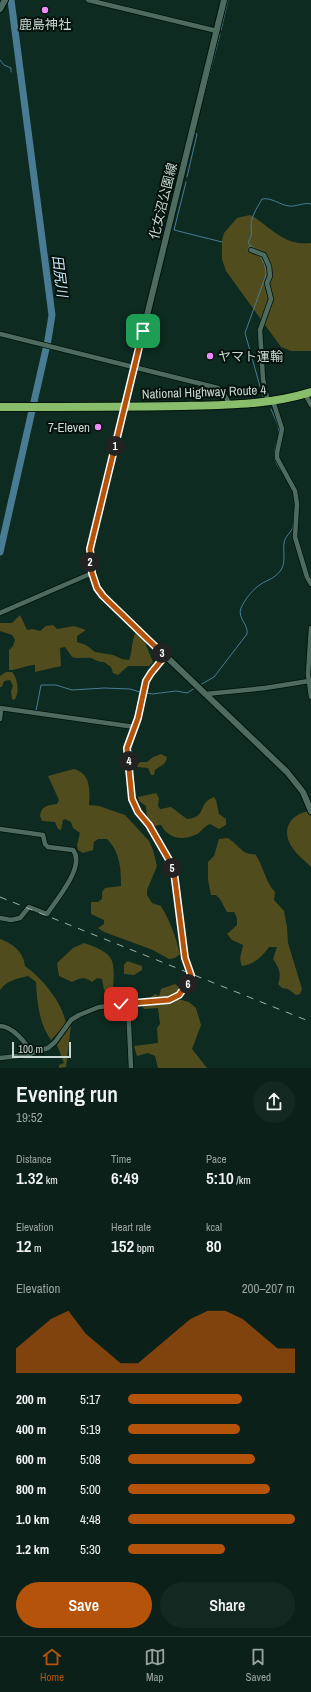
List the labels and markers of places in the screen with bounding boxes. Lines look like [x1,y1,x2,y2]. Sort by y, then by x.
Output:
marker: 鹿島神社 [40,5,50,15]
place label: 鹿島神社 [19,16,71,33]
pin [126,314,160,348]
place label: ヤマト運輸 [218,348,283,365]
marker: ヤマト運輸 [205,351,215,361]
place label: 7-Eleven [48,419,90,436]
marker: 7-Eleven [93,422,103,432]
pin: 1 [105,436,125,456]
pin: 2 [80,552,100,572]
pin: 3 [152,643,172,663]
pin: 4 [119,751,139,771]
pin: 5 [162,858,182,878]
pin: 6 [178,974,198,994]
pin [104,987,138,1021]

